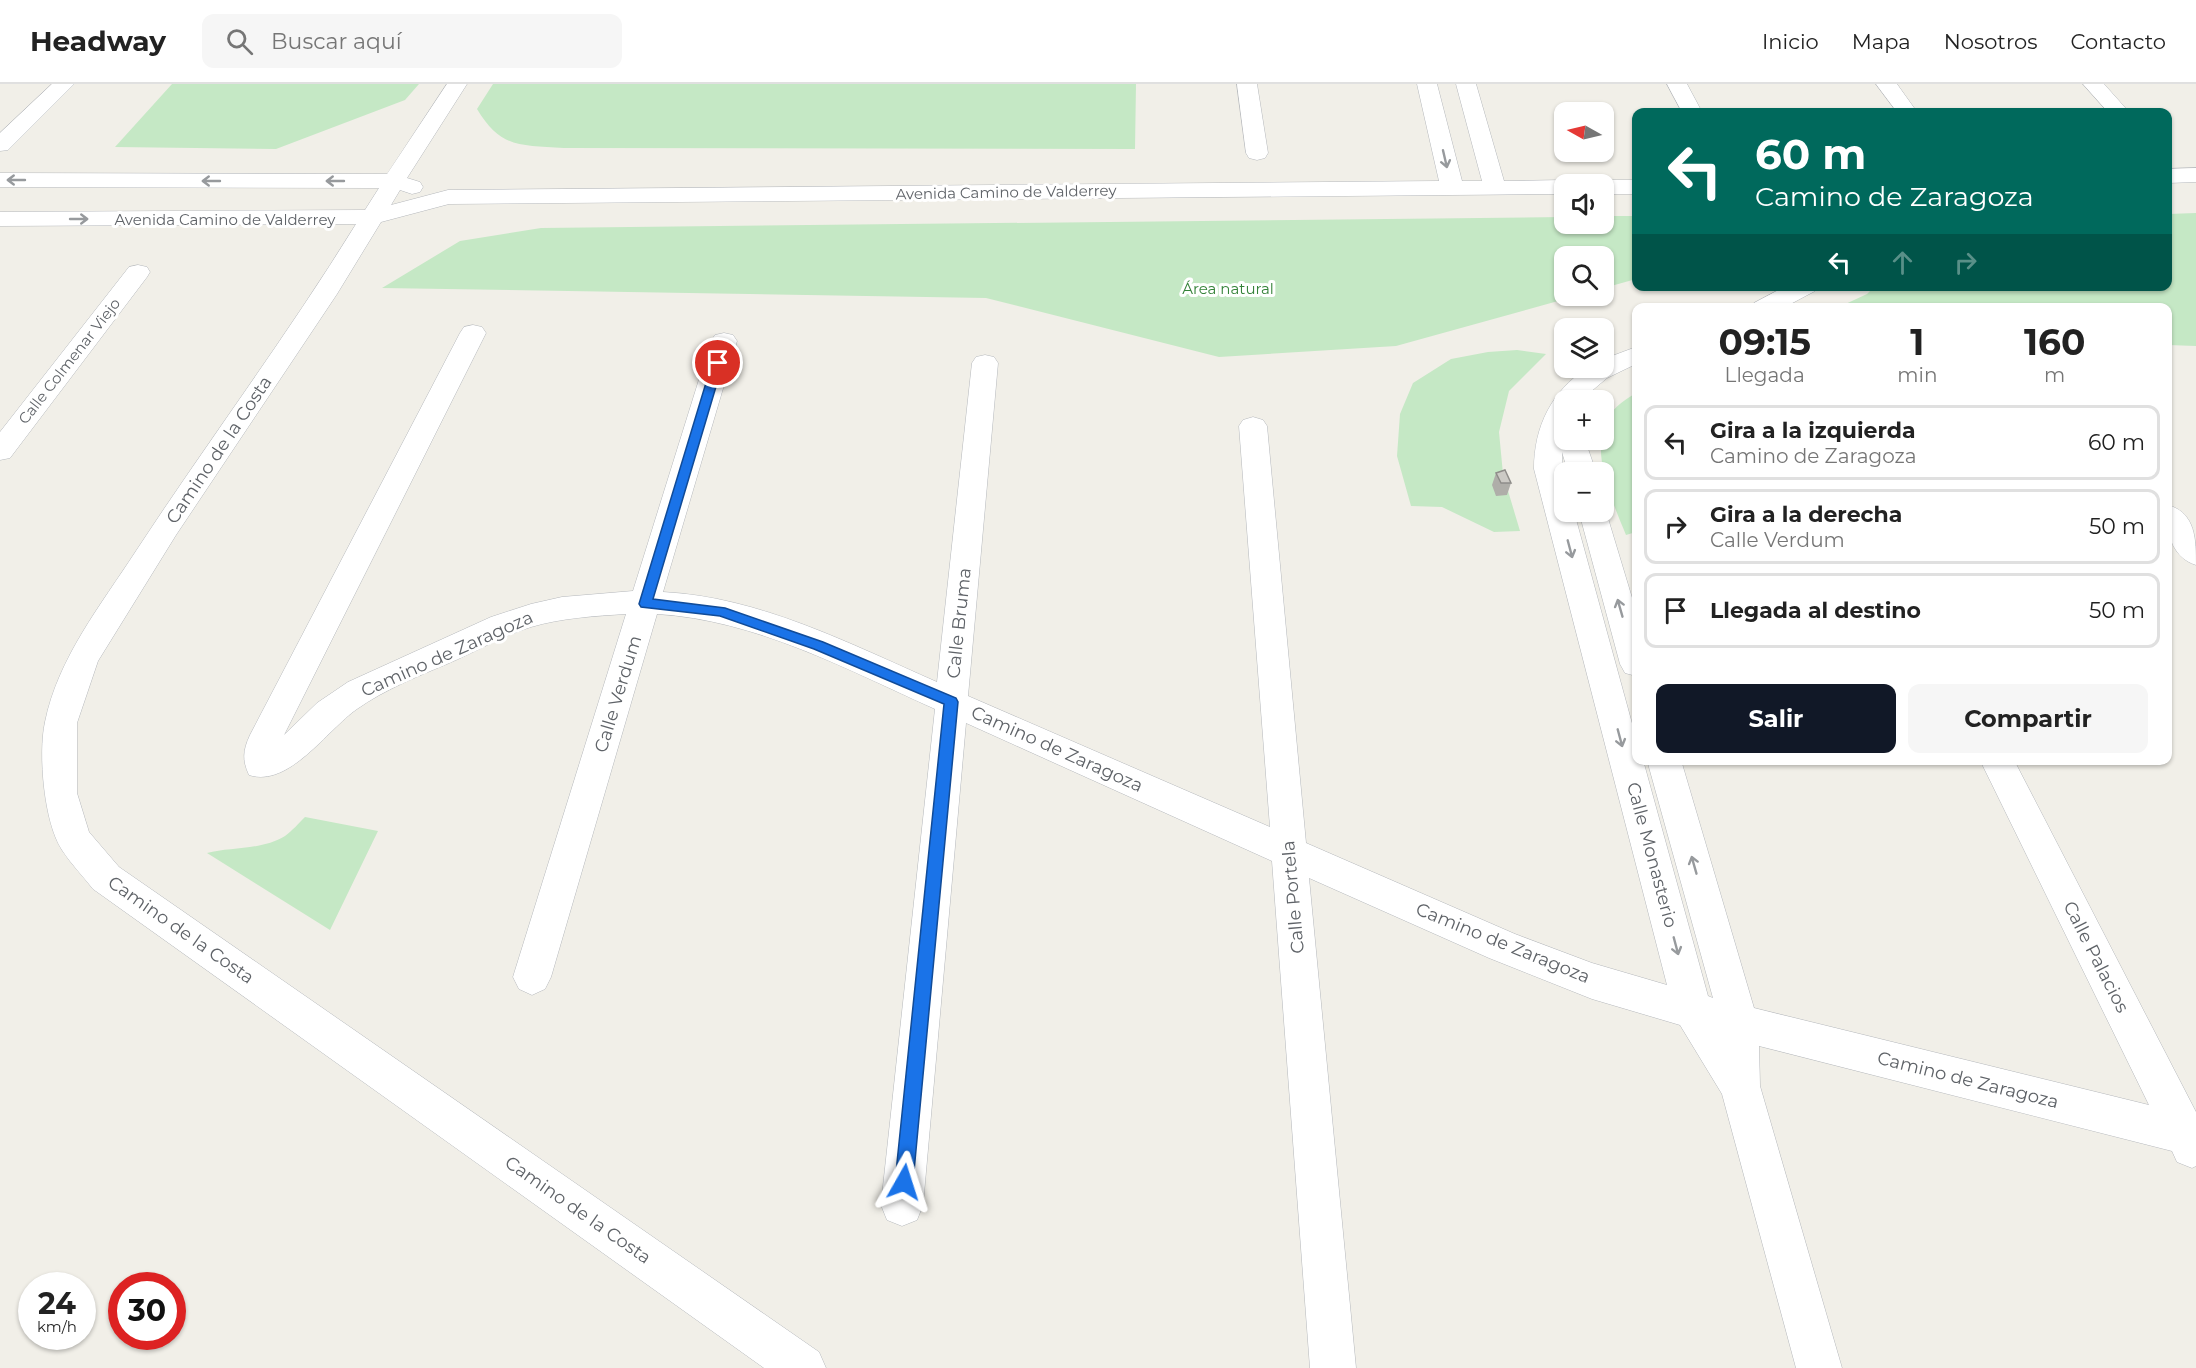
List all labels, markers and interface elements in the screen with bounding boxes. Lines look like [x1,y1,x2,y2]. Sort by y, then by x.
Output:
search box [202,14,622,68]
text: Headway [30,24,166,58]
icon: search [223,25,256,58]
text: Buscar aquí [271,28,402,55]
text: Inicio [1762,29,1819,54]
text: Mapa [1852,29,1911,54]
text: Nosotros [1944,29,2037,54]
text: Contacto [2070,29,2166,54]
north arrow [1554,102,1614,162]
map controls [1554,102,1614,522]
text: 60 m [1755,128,1866,180]
icon: left [1656,132,1734,210]
one-way arrow [1440,149,1452,168]
one-way arrow [6,174,26,186]
button: sound [1554,174,1614,234]
one-way arrow [201,175,221,187]
one-way arrow [326,175,346,187]
text: Camino de Zaragoza [1755,180,2034,213]
street label: Avenida Camino de Valderrey [895,181,1118,203]
street label: Avenida Camino de Valderrey [115,210,336,229]
one-way arrow [69,213,89,225]
button: search [1554,246,1614,306]
icon: left [1823,246,1856,279]
icon: ahead [1886,246,1919,279]
icon: right [1949,246,1982,279]
park label: Área natural [1182,279,1274,298]
street label: Calle Colmenar Viejo [14,294,124,428]
button: layers [1554,318,1614,378]
text: 09:15 [1719,320,1811,364]
text: 1 [1910,320,1924,364]
text: 160 [2024,320,2085,364]
pin [692,337,743,388]
icon: arrive [701,346,734,379]
text: Llegada [1725,363,1805,387]
text: min [1897,363,1937,387]
text: m [2044,363,2065,387]
street label: Camino de la Costa [161,372,277,528]
button: + [1554,390,1614,450]
text: Gira a la izquierda [1710,417,1916,444]
icon: left [1659,426,1692,459]
text: 60 m [2088,429,2145,456]
text: Camino de Zaragoza [1710,444,1917,468]
button: − [1554,462,1614,522]
text: Gira a la derecha [1710,501,1902,528]
icon: right [1659,510,1692,543]
text: 50 m [2089,513,2145,540]
text: Calle Verdum [1710,528,1845,552]
one-way arrow [1565,539,1577,558]
street label: Calle Bruma [942,567,976,679]
icon: arrive [1659,594,1692,627]
text: Llegada al destino [1710,597,1921,624]
text: 50 m [2089,597,2145,624]
one-way arrow [1614,599,1626,618]
street label: Camino de Zaragoza [358,606,536,702]
street label: Calle Verdum [590,633,646,755]
button: Salir [1656,684,1896,753]
button: Compartir [1908,684,2148,753]
street label: Camino de Zaragoza [968,701,1146,797]
one-way arrow [1615,728,1627,747]
street label: Calle Monasterio [1622,780,1682,930]
street label: Calle Portela [1277,840,1309,954]
one-way arrow [1688,856,1699,875]
street label: Camino de la Costa [104,871,258,989]
street label: Camino de Zaragoza [1413,898,1593,988]
street label: Calle Palacios [2058,898,2134,1017]
one-way arrow [1671,936,1682,955]
street label: Camino de Zaragoza [1875,1047,2061,1113]
position arrow [872,1150,936,1214]
street label: Camino de la Costa [501,1151,655,1269]
speed limit sign: 30 [108,1272,186,1350]
text: 24 [38,1285,76,1322]
text: km/h [37,1317,77,1336]

